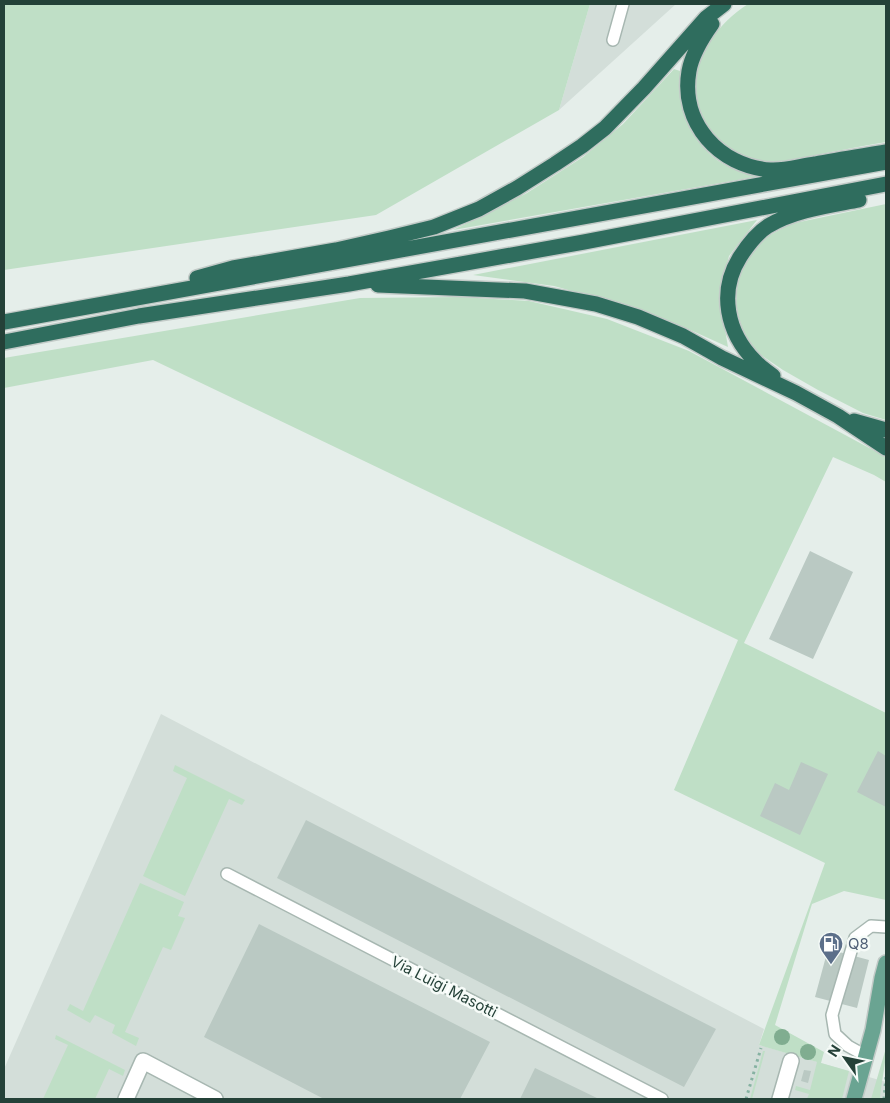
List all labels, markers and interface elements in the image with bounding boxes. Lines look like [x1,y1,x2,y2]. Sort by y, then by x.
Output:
fuel station icon: Q8 [818,931,844,965]
place label: Q8 [848,934,869,953]
street label: Via Luigi Masotti [388,952,500,1021]
north arrow [820,1033,870,1083]
text: N [824,1042,844,1060]

